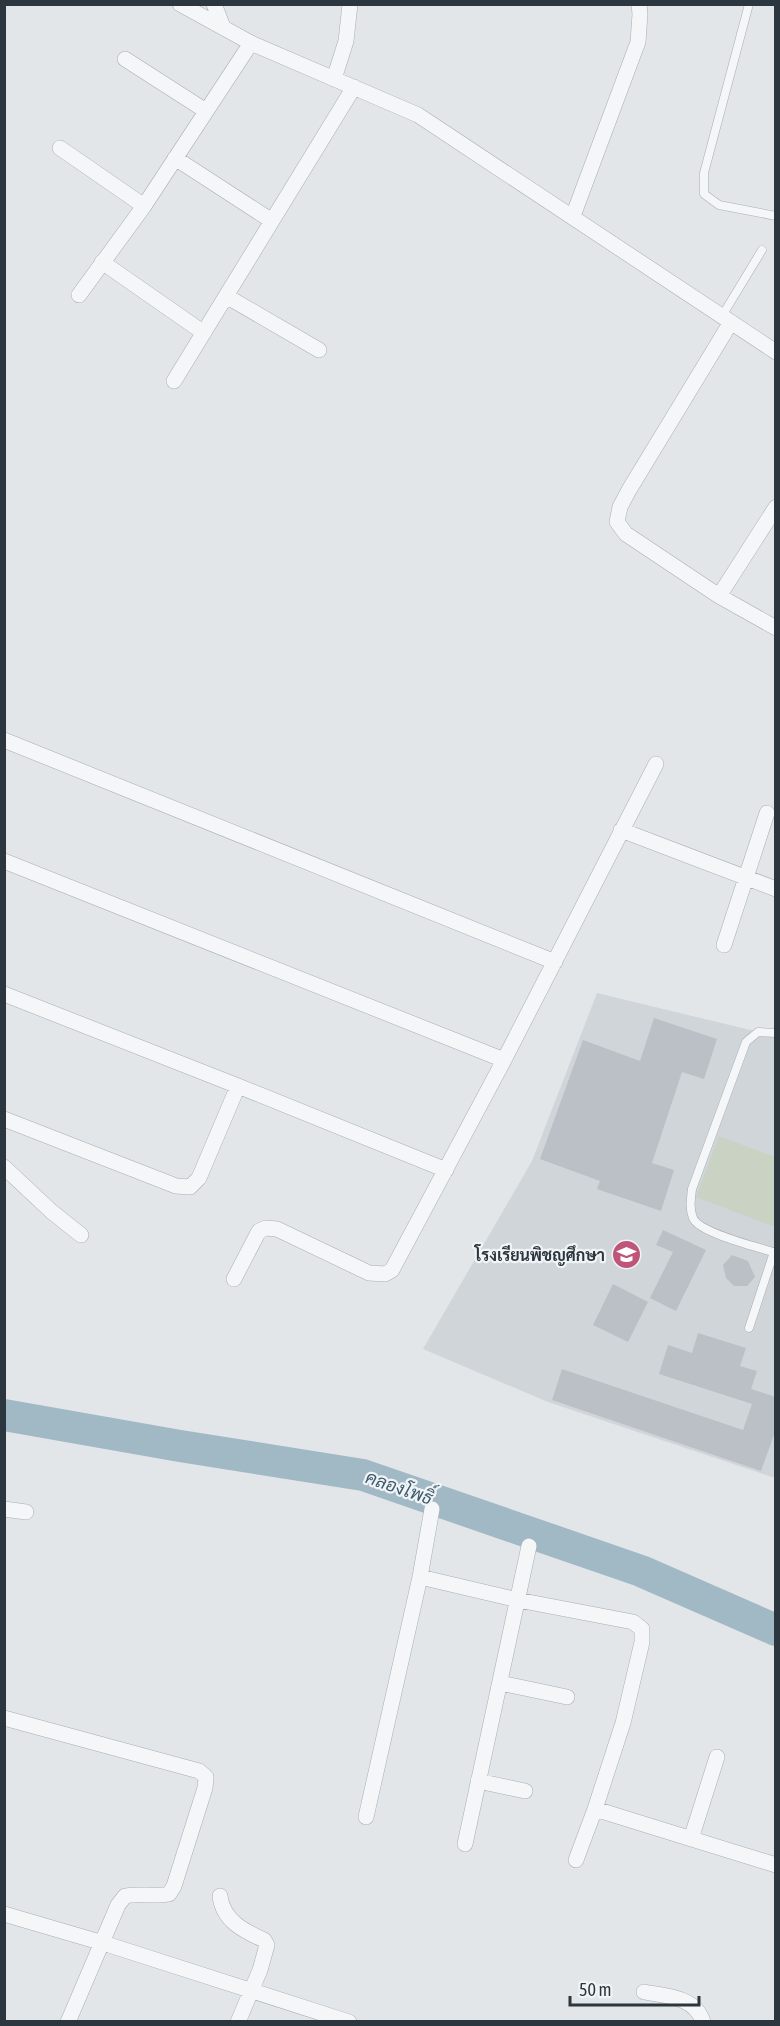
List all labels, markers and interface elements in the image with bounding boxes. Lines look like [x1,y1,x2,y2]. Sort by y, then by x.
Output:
school or university icon: โรงเรียนพิชญศึกษา [610,1239,642,1271]
place label: โรงเรียนพิชญศึกษา [474,1244,605,1266]
water label: คลองโพธิ์ [363,1461,441,1510]
scale bar [570,1969,699,2007]
text: 50 m [579,1979,611,2000]

